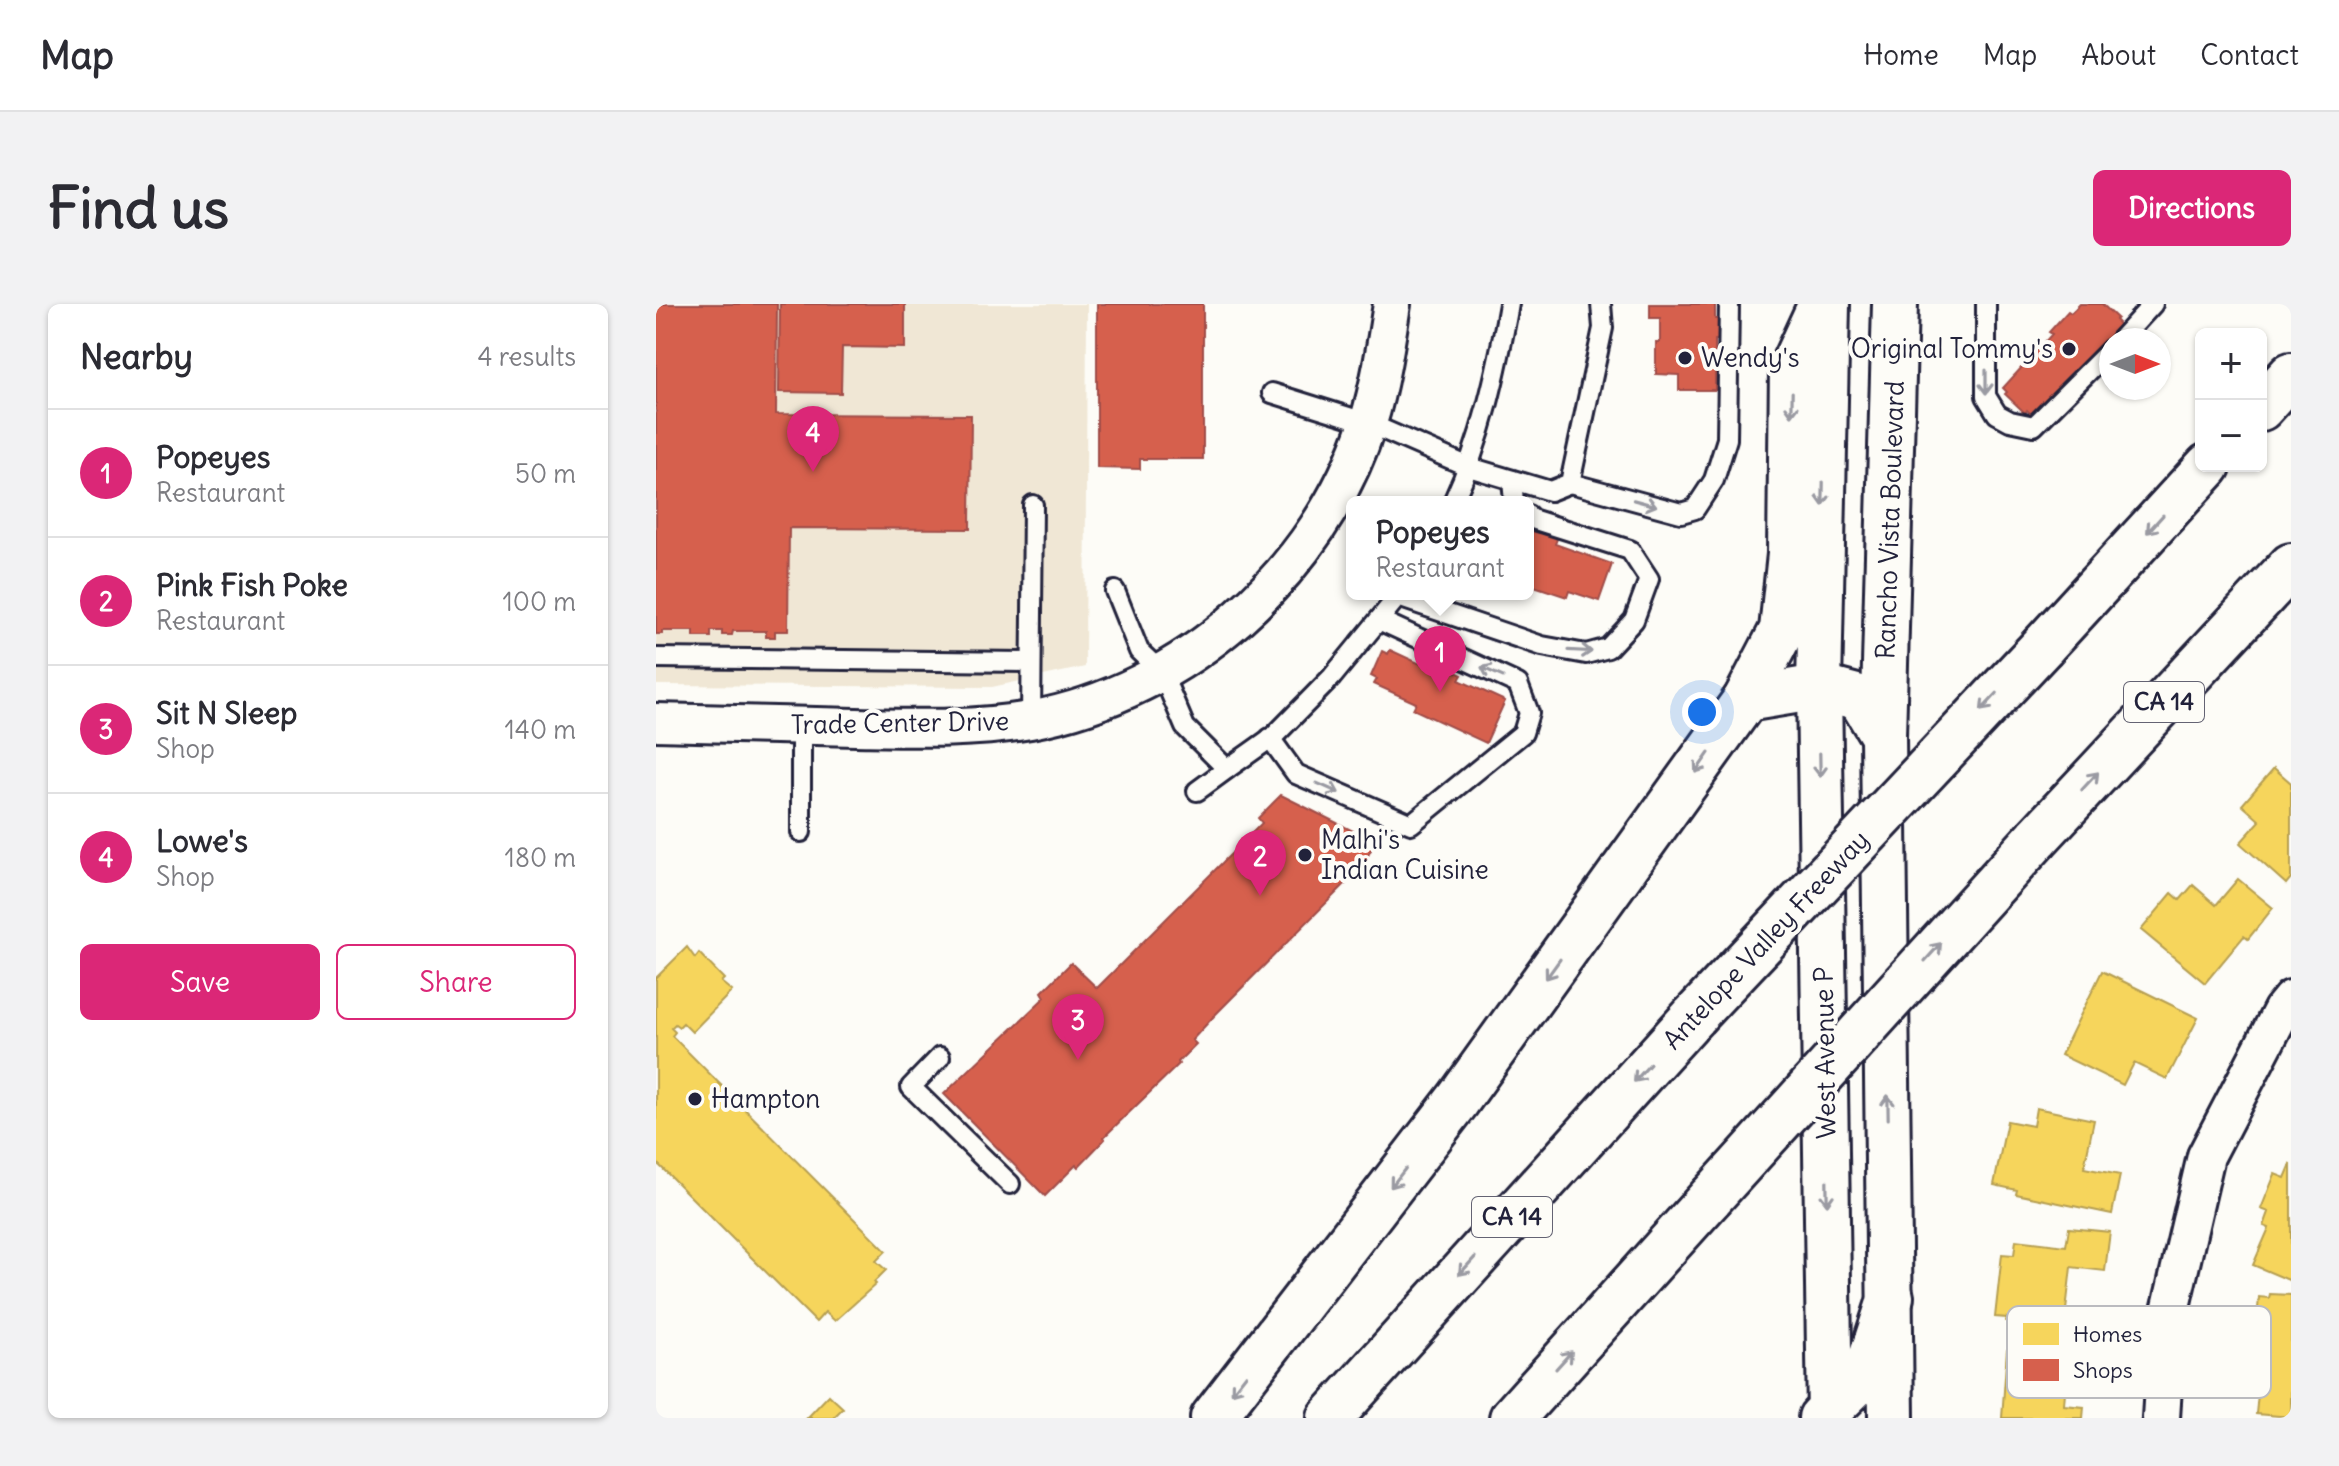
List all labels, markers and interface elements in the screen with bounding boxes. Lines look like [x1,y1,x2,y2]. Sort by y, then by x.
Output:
text: Map [40,32,114,79]
text: Home [1863,37,1939,73]
text: Map [1983,37,2037,73]
text: About [2081,37,2156,73]
text: Contact [2200,37,2299,73]
button: Directions [2093,170,2291,246]
text: Find us [48,173,229,243]
north arrow [2099,328,2171,400]
map controls [2195,328,2267,472]
button: + [2195,328,2267,400]
place label: Original Tommy's [1851,332,2053,365]
text: Nearby [80,335,193,378]
text: 4 results [478,340,576,373]
marker: Original Tommy's [2060,340,2078,358]
place label: Wendy's [1701,341,1800,374]
marker: Wendy's [1676,349,1694,367]
one-way arrow [1978,368,1994,395]
street label: Rancho Vista Boulevard [1868,380,1911,660]
one-way arrow [1784,390,1800,417]
button: − [2195,400,2267,472]
pin: 4 [787,406,839,472]
text: Popeyes [156,438,270,476]
text: 1 [101,457,111,490]
text: 50 m [515,457,576,490]
text: Restaurant [156,476,285,509]
one-way arrow [1815,480,1831,507]
popup [1346,496,1534,600]
one-way arrow [1632,497,1658,512]
text: Popeyes [1375,513,1490,551]
one-way arrow [2146,513,2164,533]
text: Restaurant [1375,551,1505,584]
text: Pink Fish Poke [156,566,348,604]
text: 2 [99,585,113,618]
text: 100 m [502,585,576,618]
text: Restaurant [156,604,285,637]
pin: 1 [1414,626,1466,692]
one-way arrow [1566,644,1592,659]
one-way arrow [1481,664,1505,679]
road number: CA 14 [2124,682,2204,722]
your location [1682,692,1722,732]
one-way arrow [1980,692,1999,712]
text: Sit N Sleep [156,694,297,732]
street label: Trade Center Drive [791,704,1009,741]
text: 3 [99,713,113,746]
text: 140 m [505,713,576,746]
text: Shop [156,732,215,765]
one-way arrow [1812,751,1828,778]
one-way arrow [1694,752,1710,774]
one-way arrow [2081,771,2099,791]
one-way arrow [1315,781,1339,796]
text: Lowe's [156,822,248,860]
place label: Malhi's Indian Cuisine [1321,823,1489,886]
street label: Antelope Valley Freeway [1656,823,1876,1056]
pin: 2 [1234,830,1286,896]
text: 4 [98,841,114,874]
text: 180 m [505,841,576,874]
marker: Malhi's Indian Cuisine [1296,846,1314,864]
text: Shop [156,860,215,893]
one-way arrow [1923,943,1941,963]
button: Save [80,944,320,1020]
button: Share [336,944,576,1020]
one-way arrow [1544,958,1561,980]
street label: West Avenue P [1806,967,1843,1140]
pin: 3 [1052,994,1104,1060]
one-way arrow [1633,1063,1651,1083]
place label: Hampton [711,1082,820,1115]
marker: Hampton [686,1090,704,1108]
one-way arrow [1880,1094,1896,1121]
one-way arrow [1389,1167,1406,1188]
one-way arrow [1819,1179,1834,1206]
road number: CA 14 [1472,1197,1552,1237]
one-way arrow [1459,1256,1477,1276]
legend [2007,1306,2271,1398]
text: Homes [2073,1320,2142,1348]
one-way arrow [1554,1350,1573,1371]
text: Shops [2073,1356,2133,1384]
one-way arrow [1230,1373,1247,1394]

